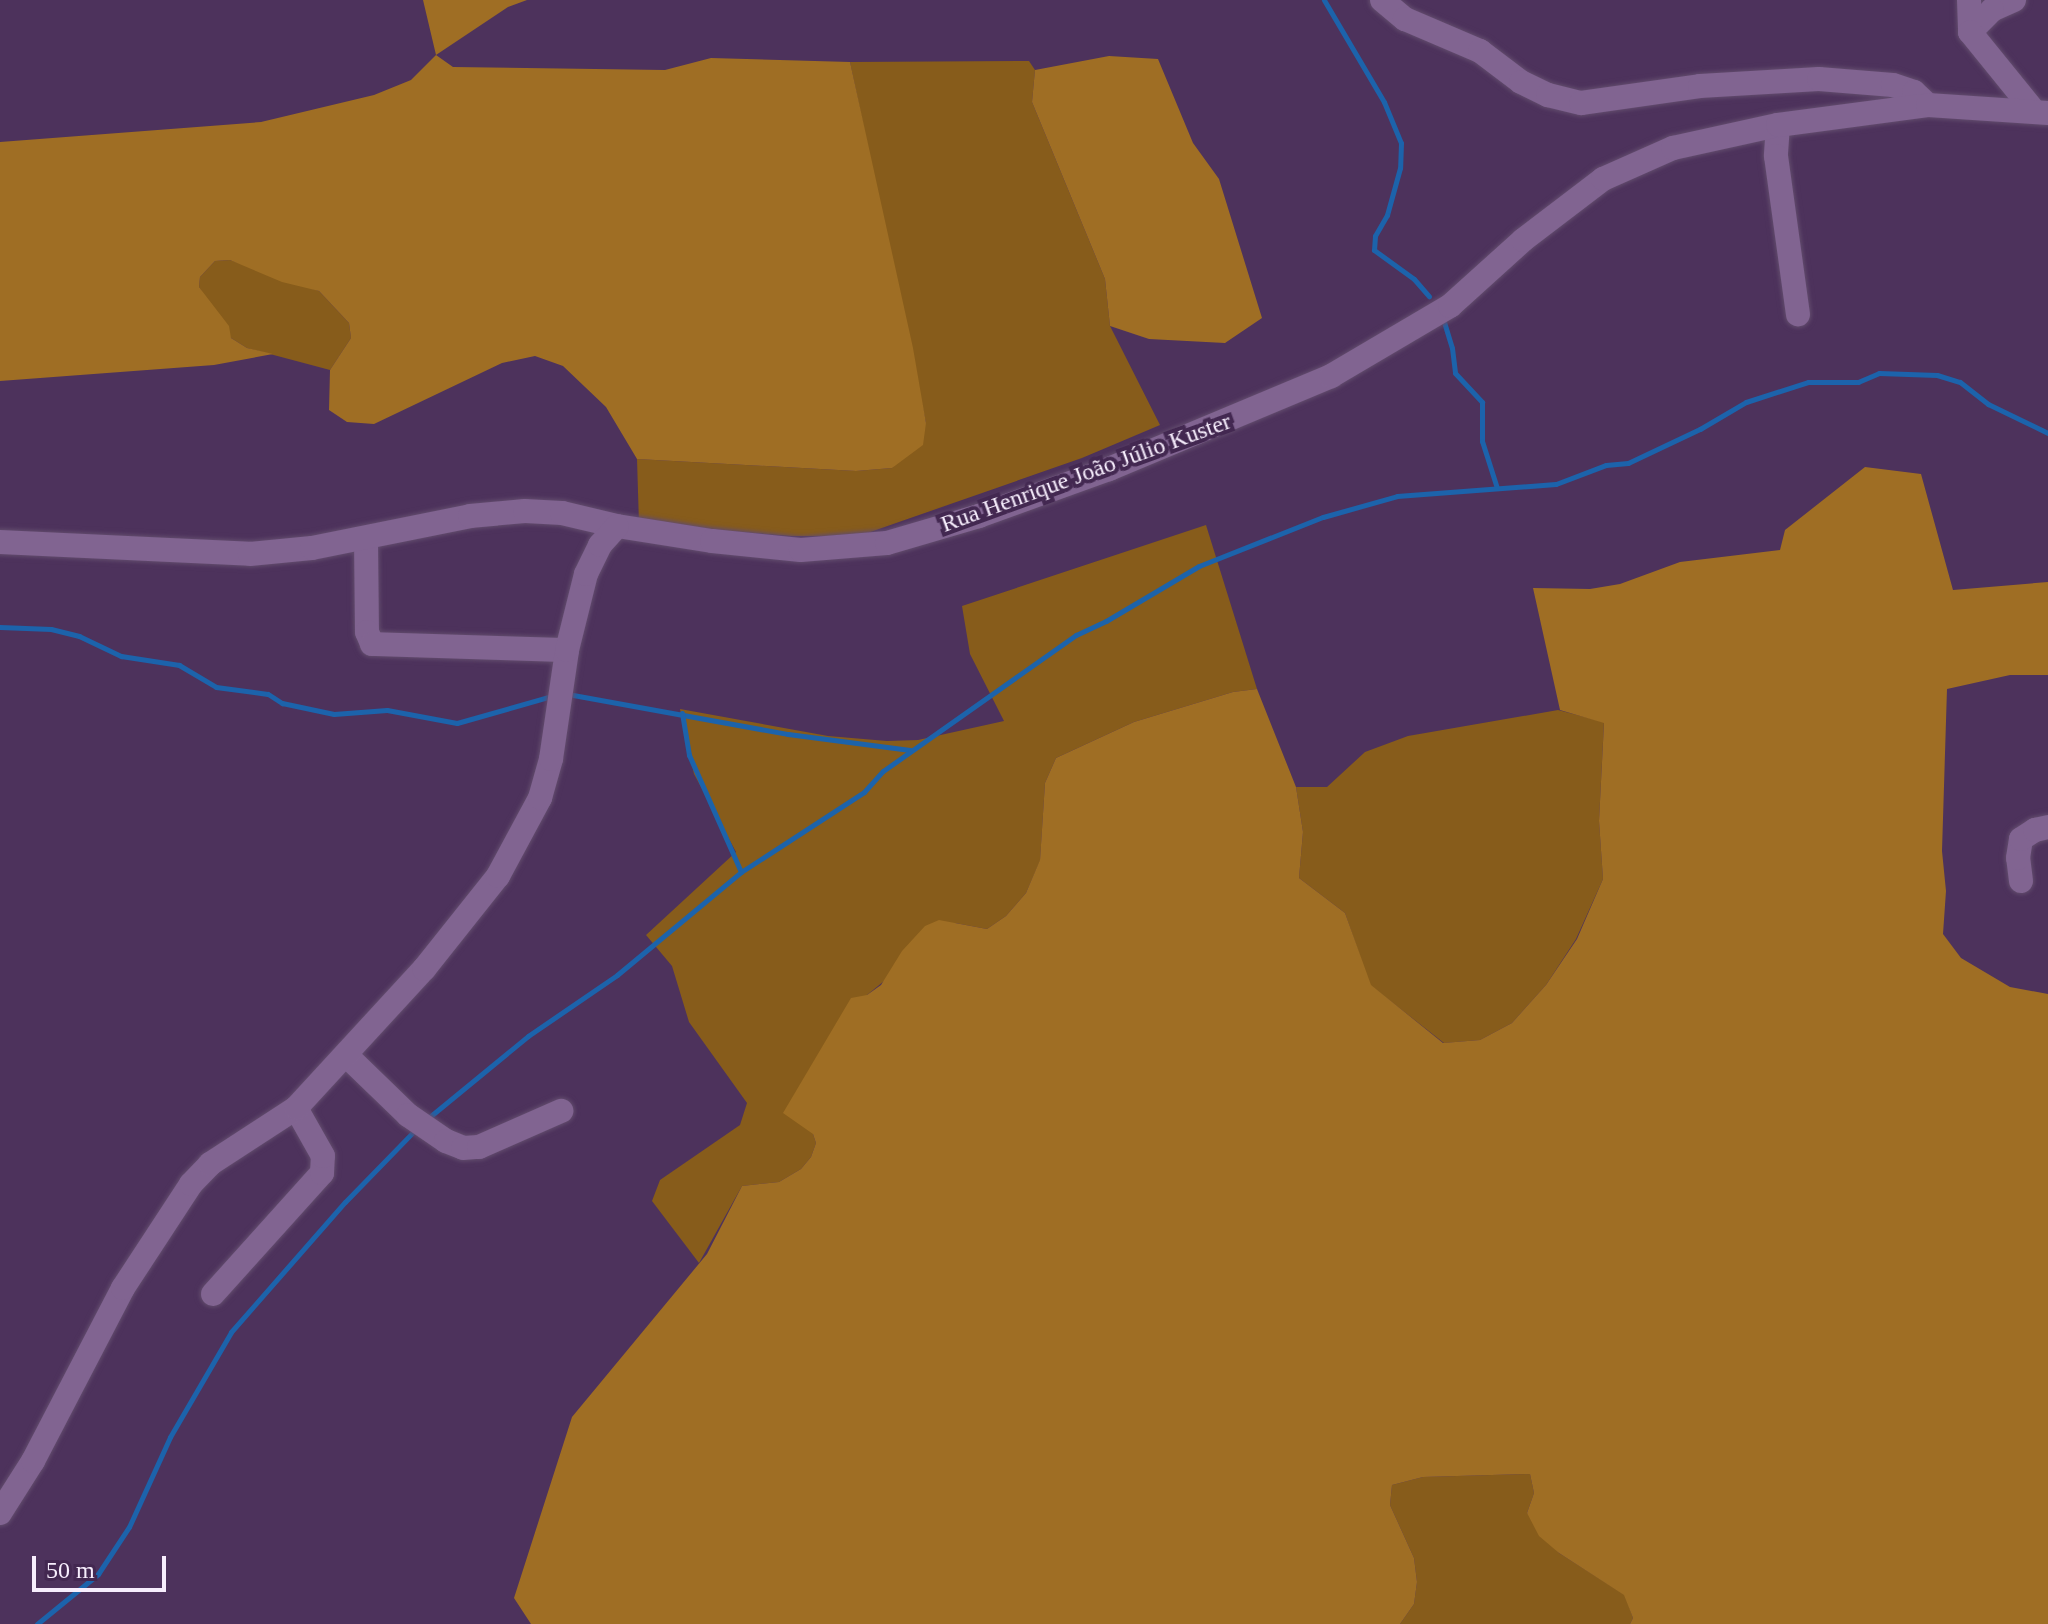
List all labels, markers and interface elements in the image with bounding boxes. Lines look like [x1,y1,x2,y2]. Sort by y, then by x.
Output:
street label: Rua Henrique João Júlio Kuster [937,407,1235,539]
scale bar [36,1540,170,1590]
text: 50 m [46,1557,95,1583]

